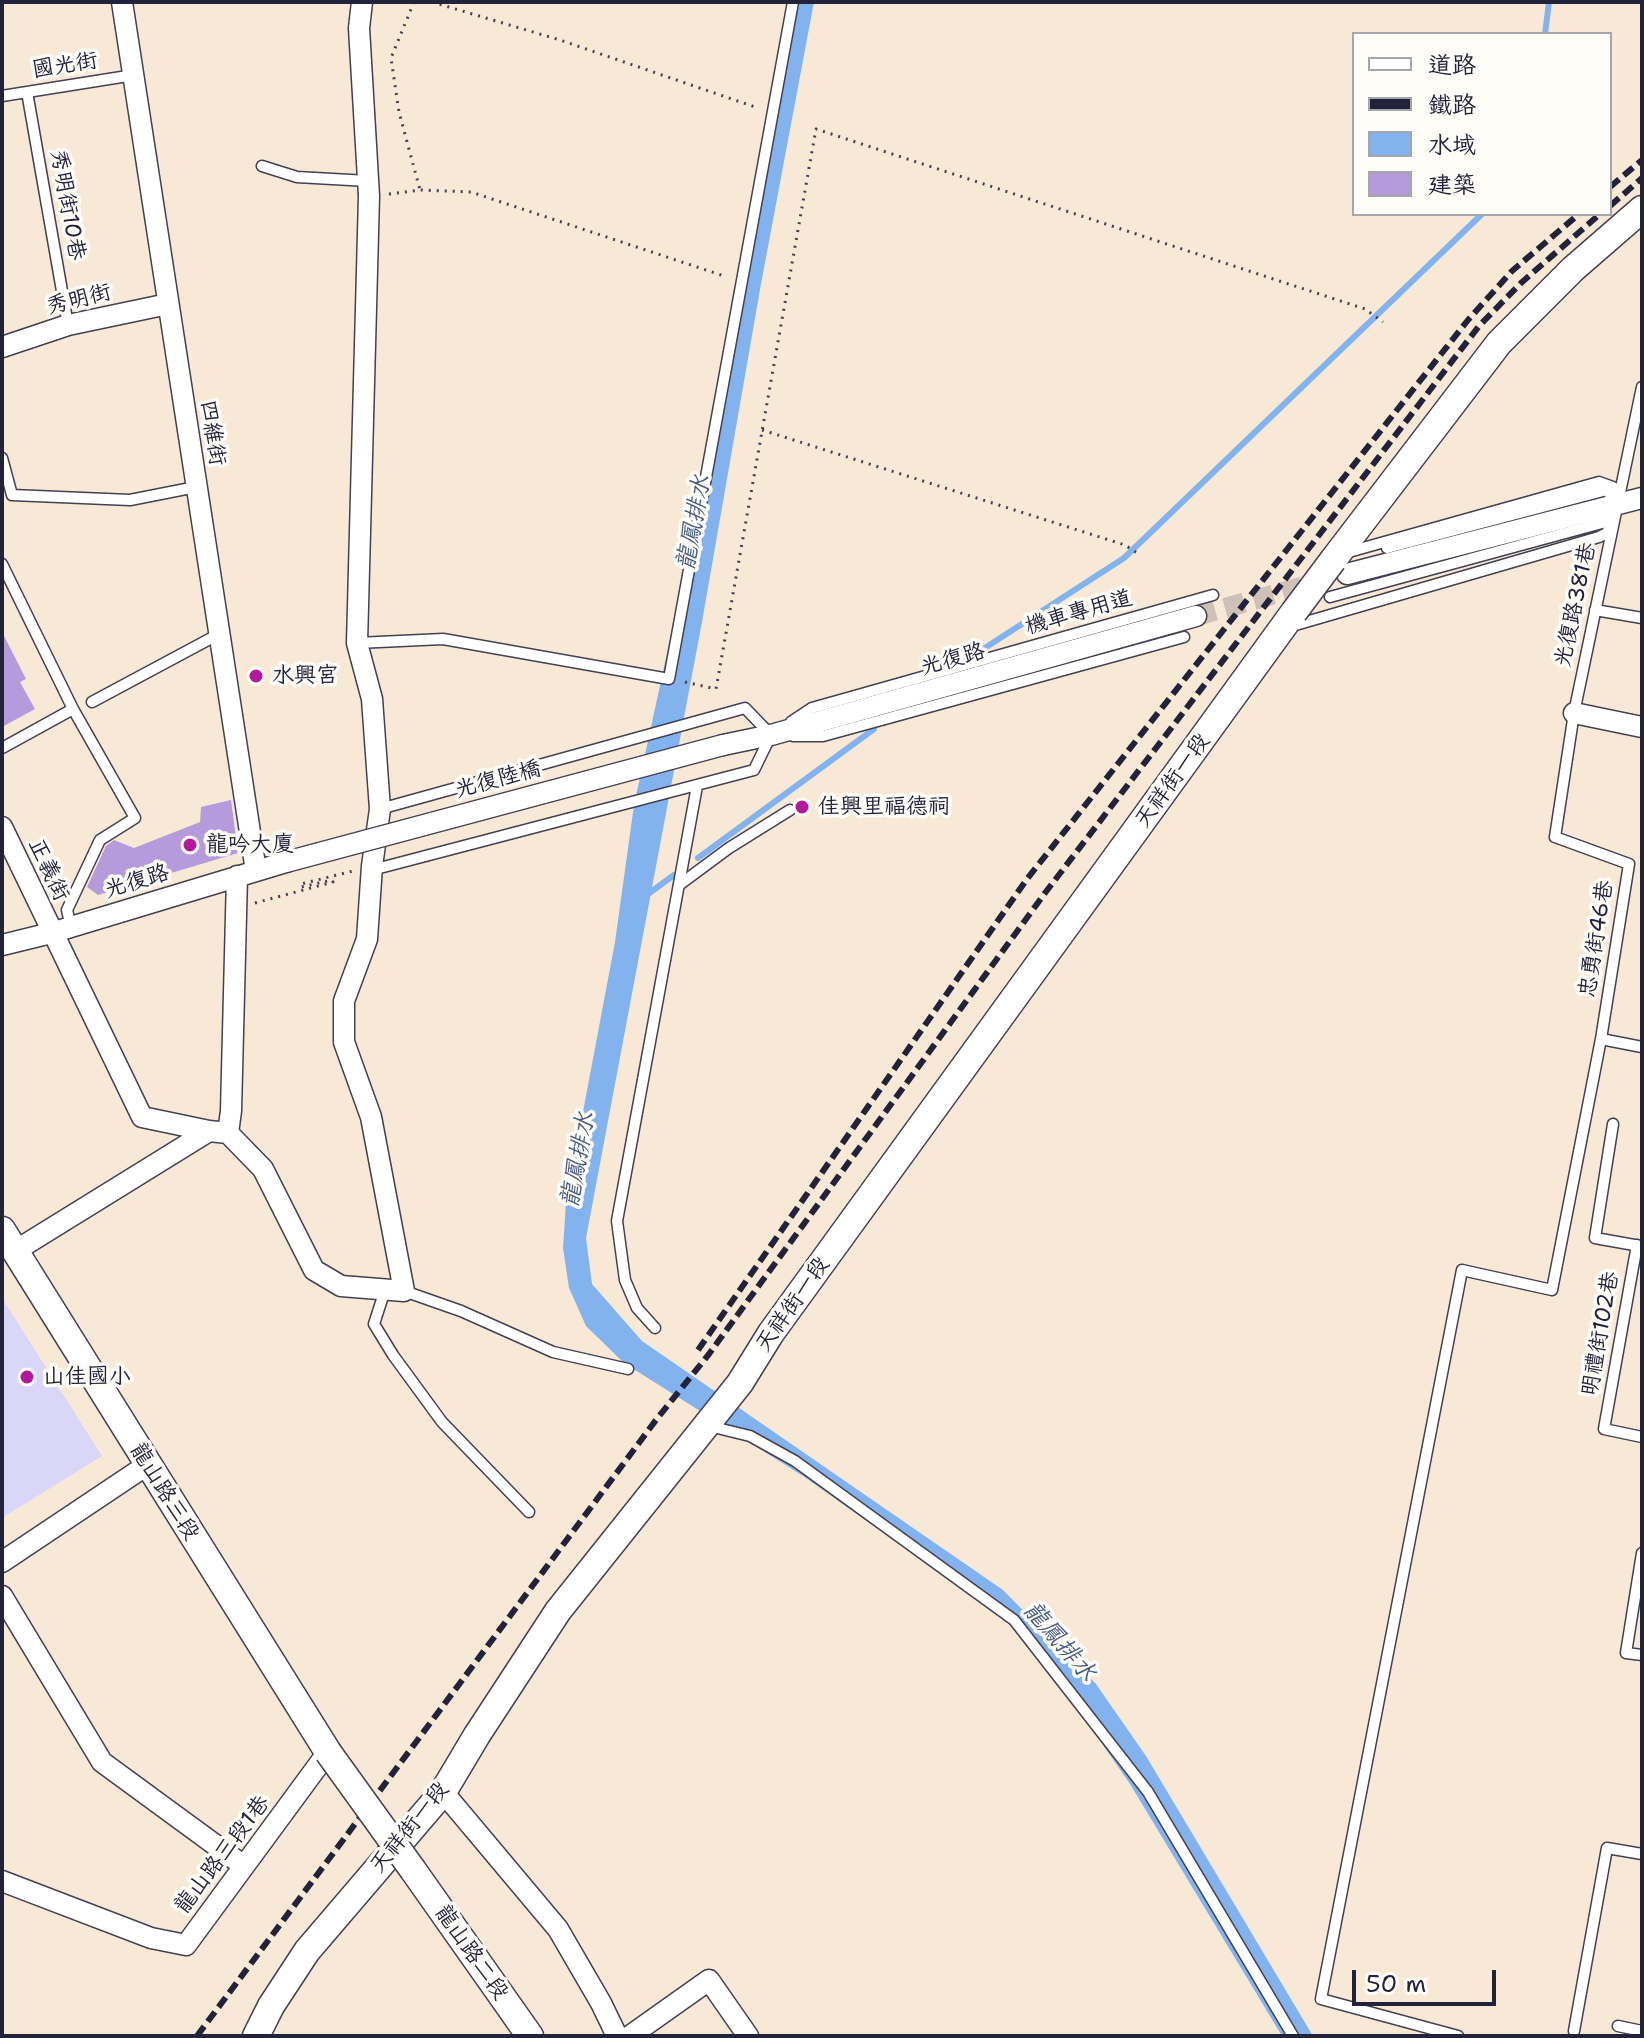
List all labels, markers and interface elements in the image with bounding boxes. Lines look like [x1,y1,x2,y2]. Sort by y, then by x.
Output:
legend [1352,32,1612,216]
street label: 國光街 [30,48,100,84]
text: 道路 [1428,49,1476,81]
text: 鐵路 [1428,89,1476,121]
text: 水域 [1428,129,1476,161]
street label: 秀明街10巷 [44,148,90,262]
text: 建築 [1428,169,1476,201]
street label: 秀明街 [44,279,114,321]
street label: 四維街 [194,398,230,468]
water label: 龍鳳排水 [672,473,718,573]
street label: 光復路381巷 [1550,540,1602,670]
street label: 機車專用道 [1022,585,1136,641]
street label: 光復路 [918,638,988,682]
place label: 水興宮 [272,663,338,689]
marker: 水興宮 [247,667,265,685]
street label: 天祥街一段 [1130,729,1216,833]
street label: 光復陸橋 [452,756,544,804]
place label: 佳興里福德祠 [818,794,950,820]
marker: 佳興里福德祠 [793,798,811,816]
place label: 龍吟大廈 [206,832,294,858]
street label: 正義街 [22,835,74,905]
marker: 龍吟大廈 [181,836,199,854]
street label: 光復路 [102,860,172,904]
street label: 忠勇街46巷 [1575,878,1619,1000]
water label: 龍鳳排水 [556,1110,602,1210]
street label: 天祥街一段 [751,1252,835,1358]
street label: 明禮街102巷 [1577,1270,1625,1398]
place label: 山佳國小 [43,1364,131,1390]
marker: 山佳國小 [18,1368,36,1386]
street label: 龍山路三段 [124,1438,204,1546]
water label: 龍鳳排水 [1017,1596,1101,1688]
street label: 天祥街一段 [365,1777,455,1879]
street label: 龍山路三段1巷 [170,1791,276,1919]
street label: 龍山路二段 [429,1900,513,2006]
scale bar [1356,1954,1500,2004]
text: 50 m [1366,1968,1426,2000]

